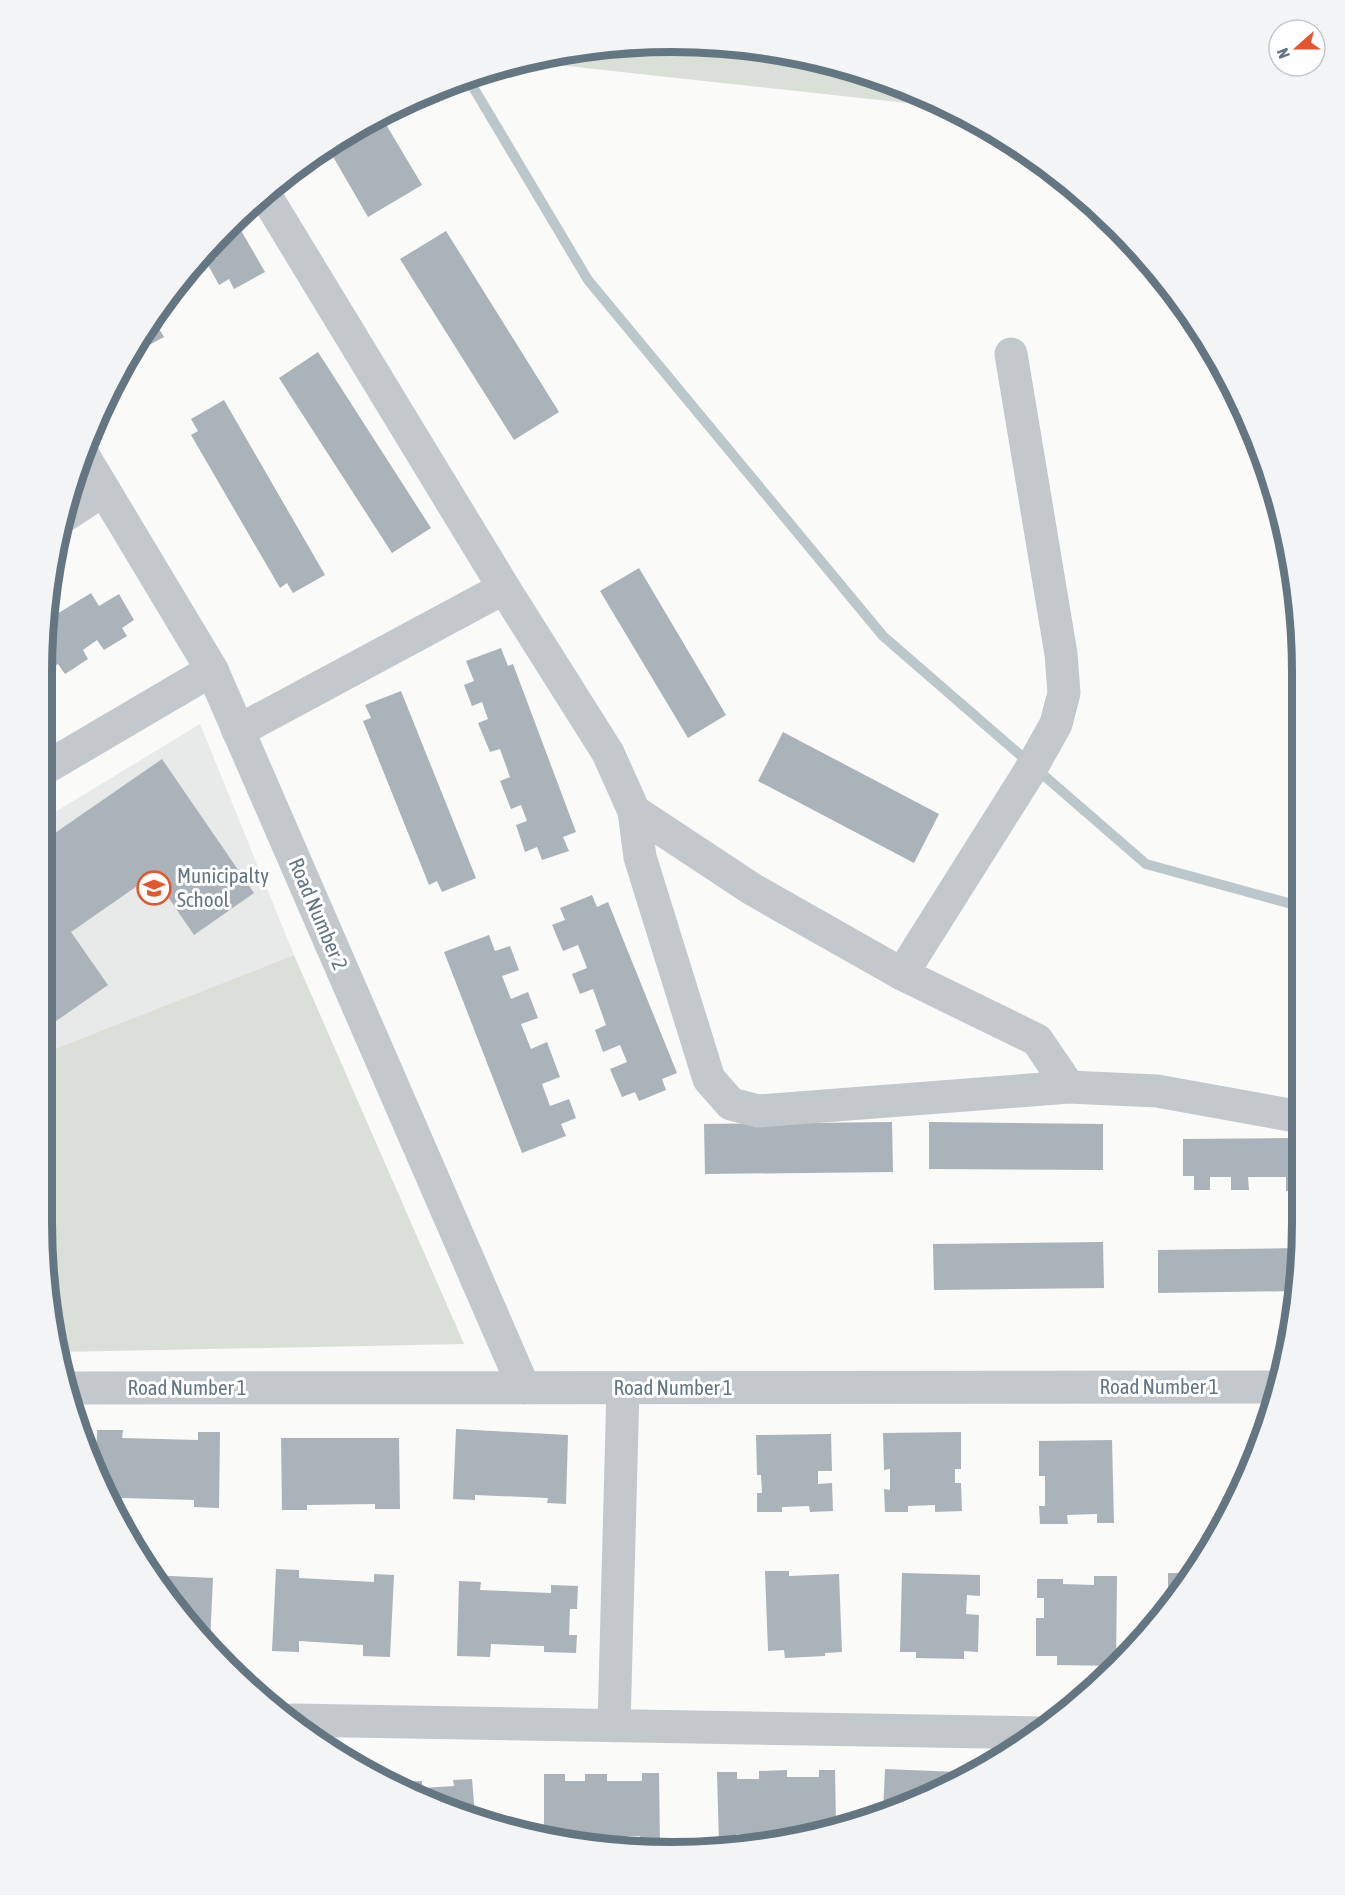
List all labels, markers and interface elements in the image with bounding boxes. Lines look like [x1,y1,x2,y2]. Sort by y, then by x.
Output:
north arrow [1267,18,1327,78]
text: N [1273,46,1293,61]
street label: Road Number 2 [285,854,353,973]
place label: Municipalty School [177,863,269,911]
school or university icon: Municipalty School [136,870,172,906]
street label: Road Number 1 [1099,1374,1219,1398]
street label: Road Number 1 [127,1375,247,1399]
street label: Road Number 1 [613,1375,733,1399]

